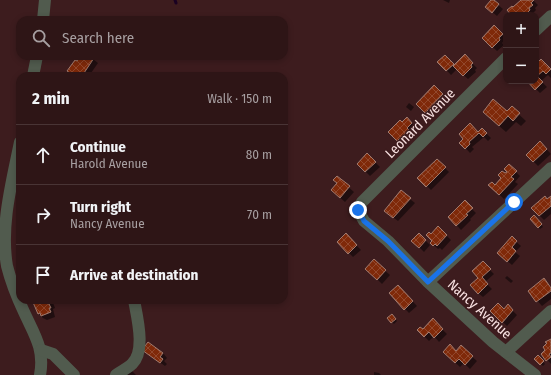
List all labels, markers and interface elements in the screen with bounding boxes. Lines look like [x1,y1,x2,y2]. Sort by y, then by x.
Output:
map controls [503,12,539,84]
button: + [503,12,539,48]
search box [16,16,288,60]
icon: search [30,27,52,49]
text: Search here [62,29,134,47]
button: − [503,48,539,84]
street label: Leonard Avenue [382,85,459,162]
text: 2 min [32,88,70,109]
text: Walk · 150 m [207,91,272,106]
text: Continue [70,138,126,156]
icon: ahead [32,144,54,166]
text: 80 m [246,147,272,162]
text: Harold Avenue [70,156,148,171]
route start [505,193,523,211]
text: Turn right [70,198,131,216]
route end [349,201,367,219]
icon: right [32,204,54,226]
text: 70 m [247,207,272,222]
text: Nancy Avenue [70,216,145,231]
icon: arrive [32,264,54,286]
text: Arrive at destination [70,266,198,284]
street label: Nancy Avenue [444,276,515,343]

